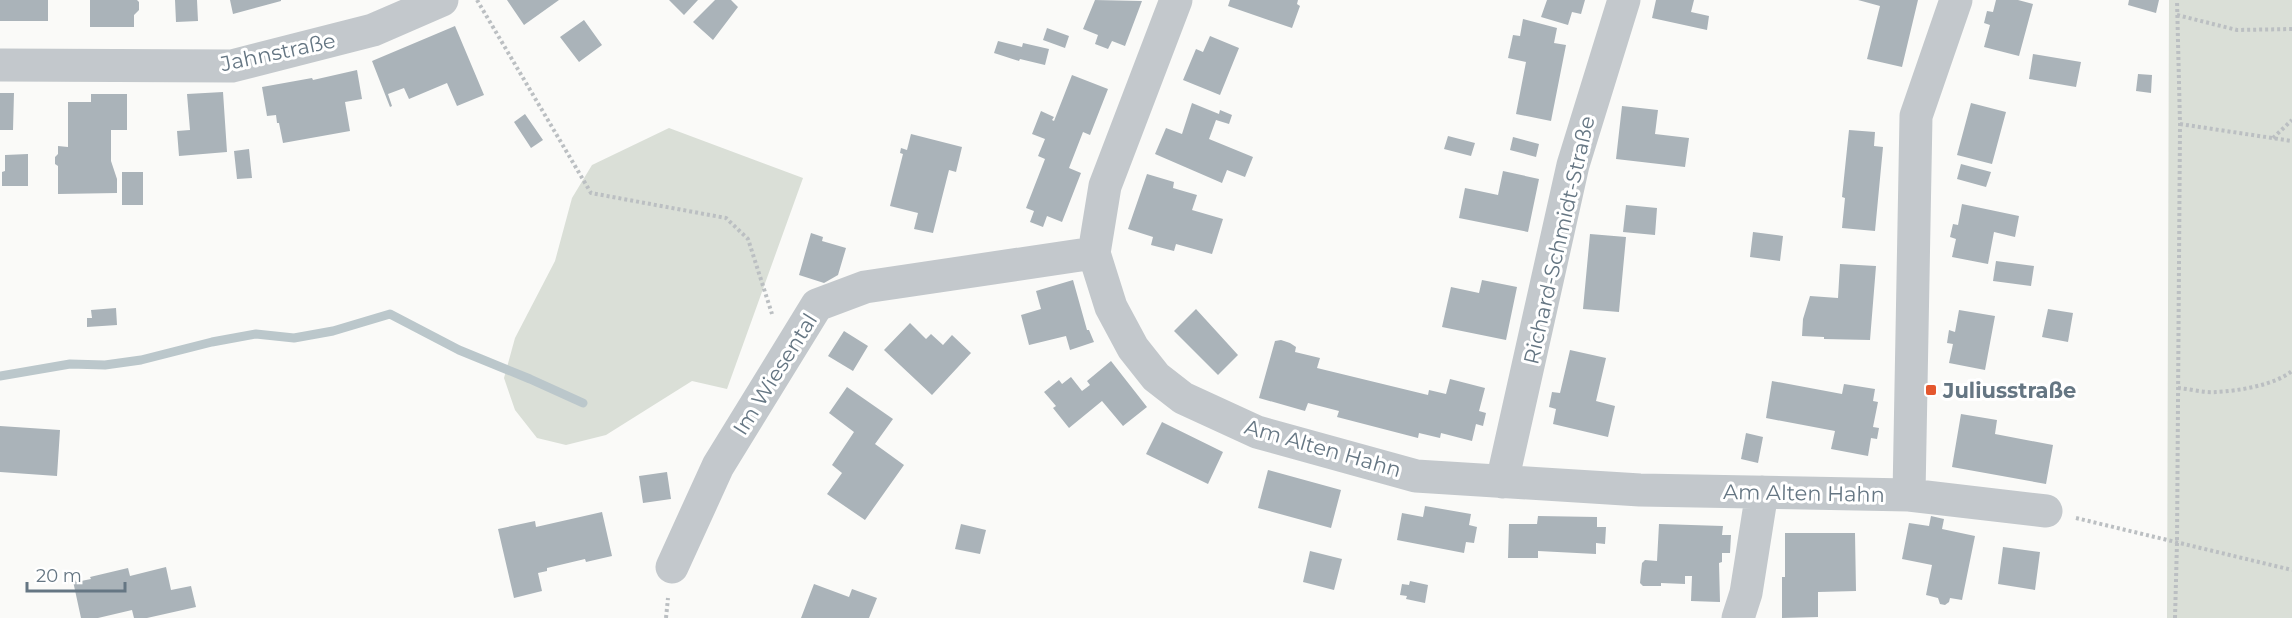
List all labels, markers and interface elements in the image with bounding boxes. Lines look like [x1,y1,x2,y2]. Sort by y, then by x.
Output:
street label: Jahnstraße [217,28,338,77]
street label: Richard-Schmidt-Straße [1518,113,1600,367]
street label: Im Wiesental [728,309,822,439]
place label: Juliusstraße [1942,378,2076,403]
marker: Juliusstraße [1924,383,1938,397]
street label: Am Alten Hahn [1242,414,1404,482]
street label: Am Alten Hahn [1723,479,1885,507]
scale bar [27,555,124,593]
text: 20 m [36,565,82,587]

